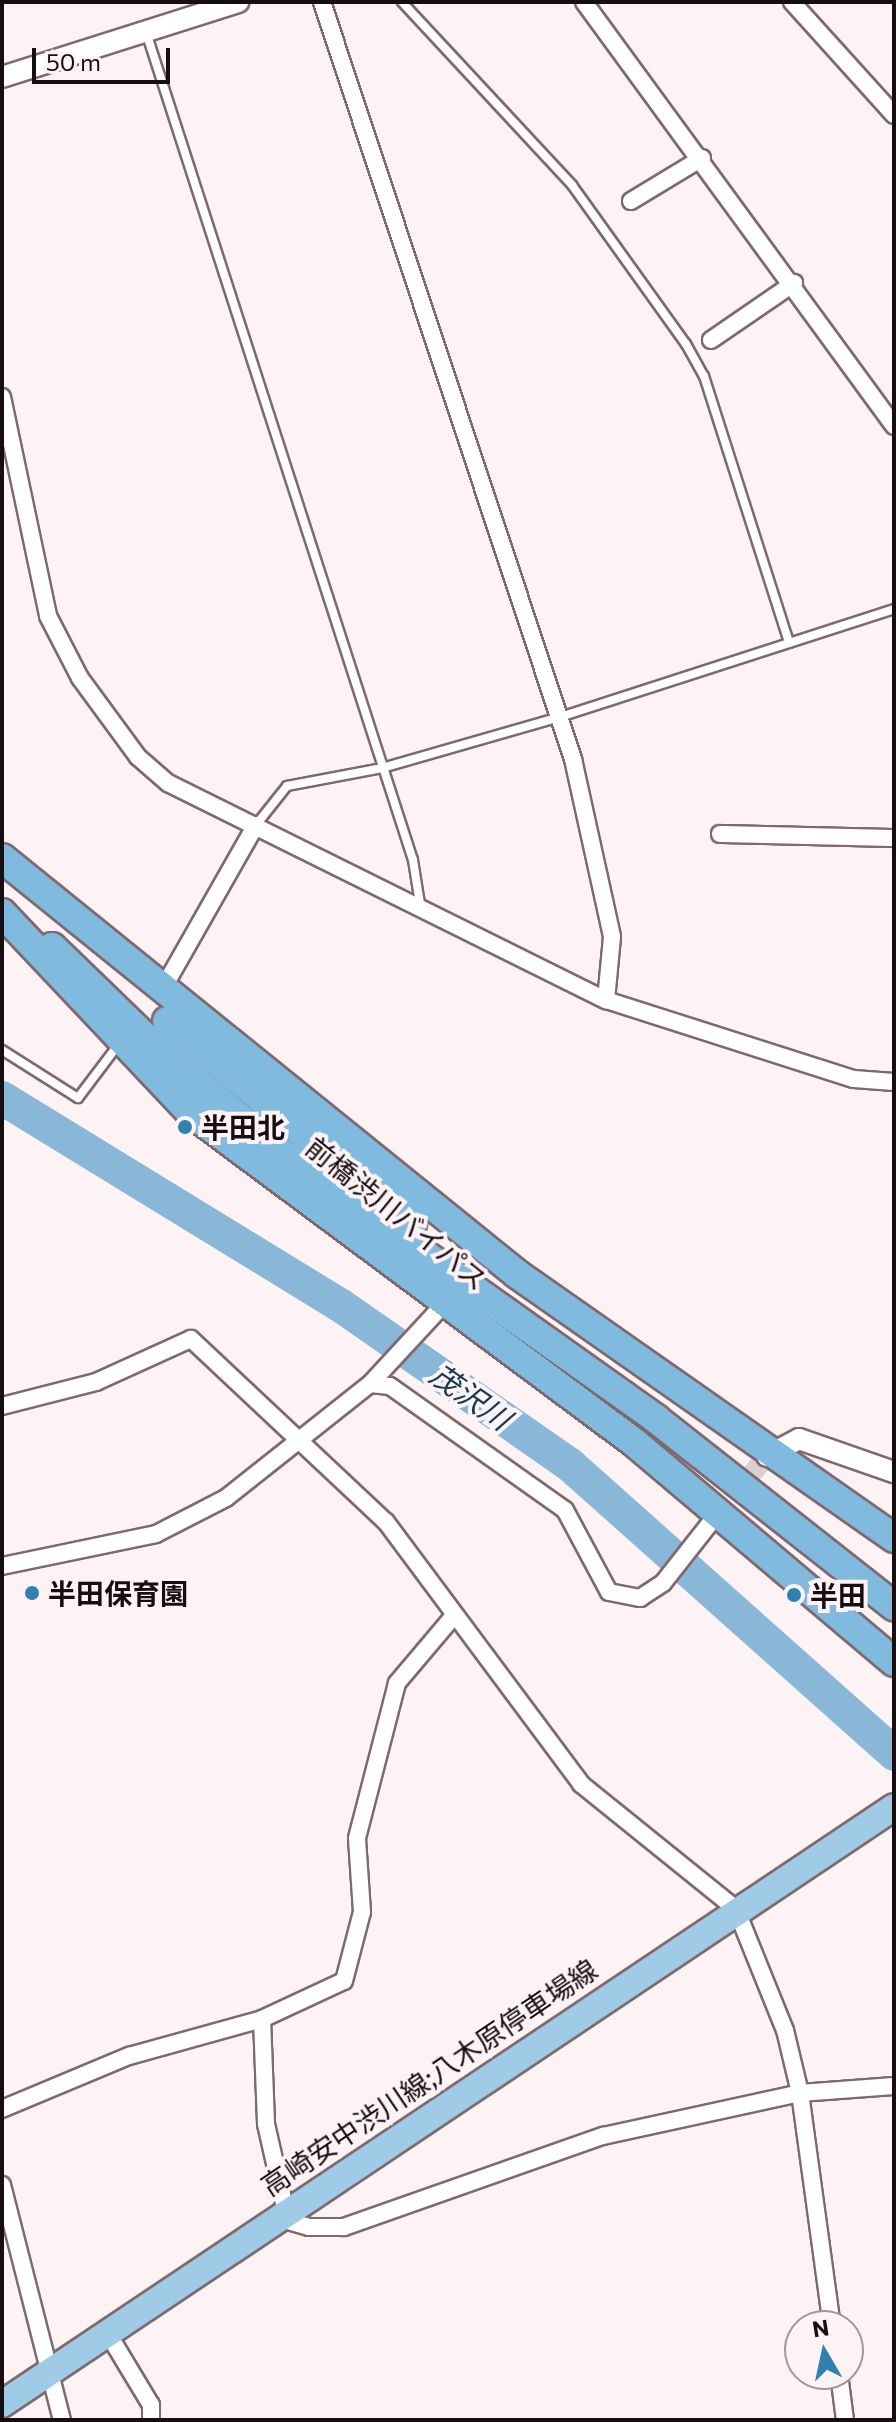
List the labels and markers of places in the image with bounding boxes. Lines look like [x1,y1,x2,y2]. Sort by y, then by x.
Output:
place label: 半田北 [201,1110,285,1144]
marker: 半田北 [176,1118,194,1136]
place label: 半田保育園 [48,1576,188,1610]
place label: 半田 [810,1578,866,1612]
marker: 半田保育園 [23,1584,41,1602]
marker: 半田 [785,1586,803,1604]

